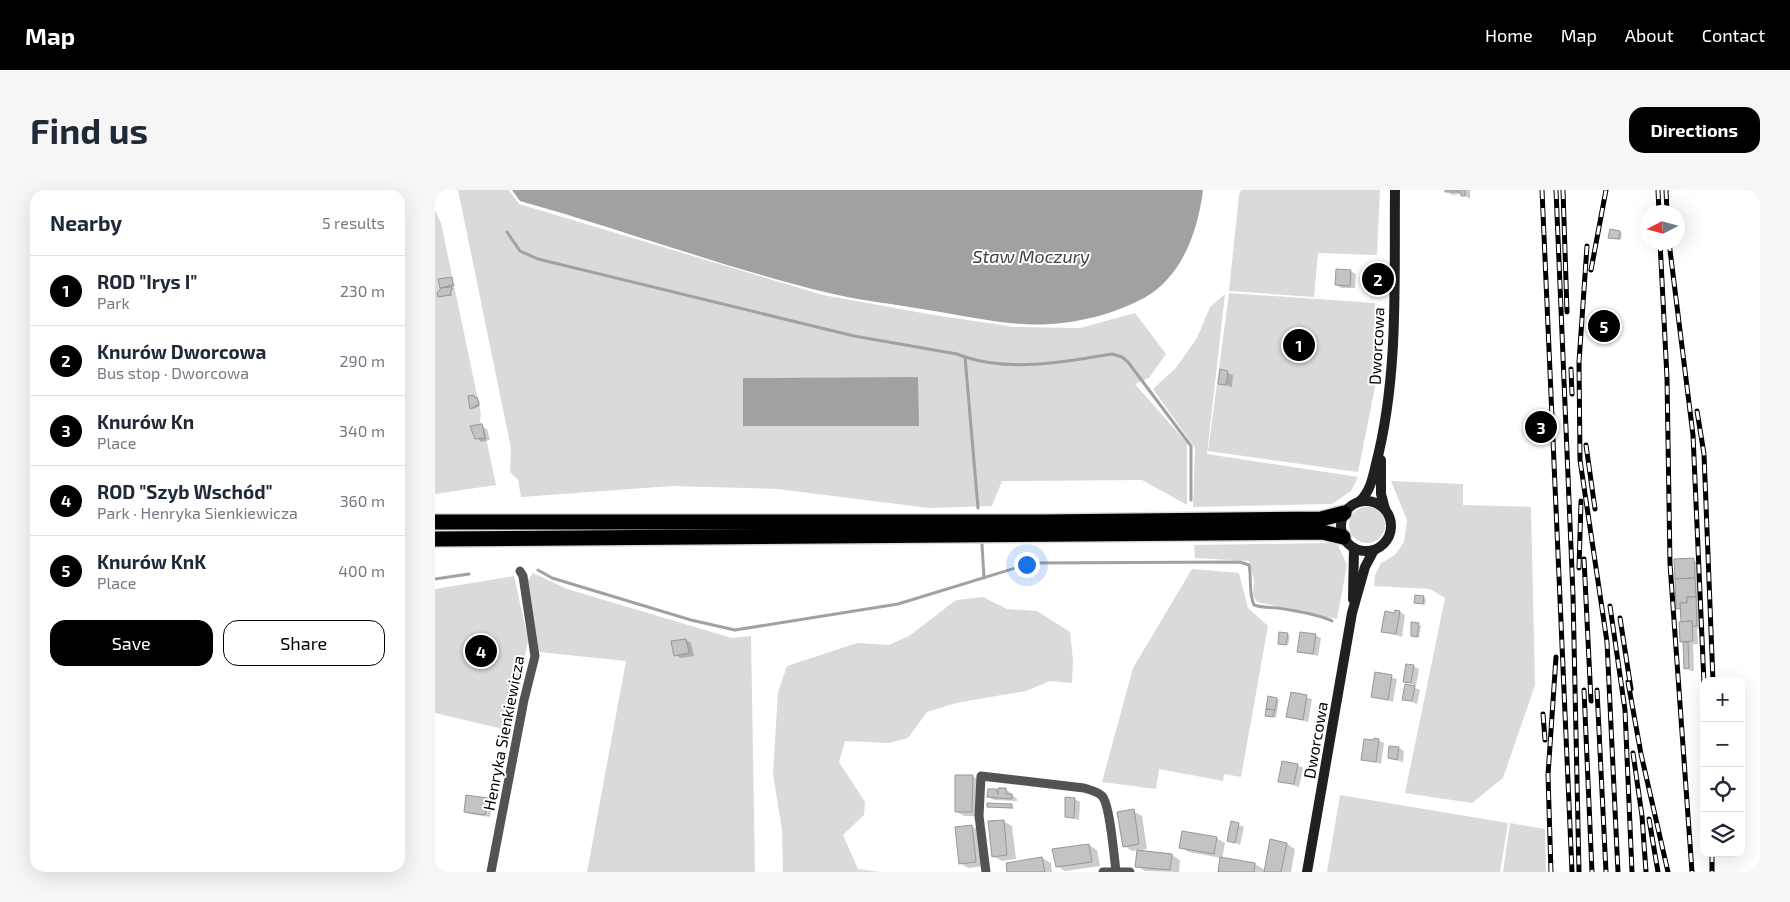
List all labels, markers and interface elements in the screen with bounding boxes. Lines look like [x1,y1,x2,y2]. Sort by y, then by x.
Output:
text: Map [25,21,75,50]
text: Home [1485,24,1533,46]
text: Map [1561,24,1597,46]
text: About [1625,24,1674,46]
text: Contact [1702,24,1765,46]
button: Directions [1629,107,1760,153]
text: Find us [30,109,148,151]
north arrow [1640,205,1685,250]
text: Nearby [50,210,122,235]
text: 5 results [322,213,385,232]
water label: Staw Moczury [972,245,1090,267]
pin: 2 [1362,260,1394,298]
text: ROD "Irys I" [97,270,197,293]
text: 1 [63,281,69,300]
text: 230 m [340,281,385,300]
text: Park [97,293,130,312]
street label: Dworcowa [1364,307,1388,385]
pin: 5 [1588,307,1620,345]
pin: 1 [1283,326,1315,364]
text: Knurów Dworcowa [97,340,266,363]
text: 2 [61,351,71,370]
text: 290 m [340,351,385,370]
text: Bus stop · Dworcowa [97,363,249,382]
pin: 3 [1525,408,1557,446]
text: Knurów Kn [97,410,194,433]
text: 3 [61,421,71,440]
text: 340 m [339,421,385,440]
text: Place [97,433,136,452]
text: ROD "Szyb Wschód" [97,480,273,503]
text: 4 [61,491,71,510]
text: 360 m [340,491,385,510]
text: Park · Henryka Sienkiewicza [97,503,298,522]
text: Knurów KnK [97,550,206,573]
your location [1014,552,1040,578]
text: 5 [62,561,70,580]
text: 400 m [338,561,385,580]
text: Place [97,573,136,592]
button: Save [50,620,213,666]
button: Share [223,620,385,666]
pin: 4 [465,632,497,670]
street label: Henryka Sienkiewicza [479,654,527,812]
map controls [1700,677,1745,857]
button: + [1700,677,1745,722]
street label: Dworcowa [1299,700,1331,780]
button: − [1700,722,1745,767]
button: locate [1700,767,1745,812]
button: layers [1700,812,1745,857]

